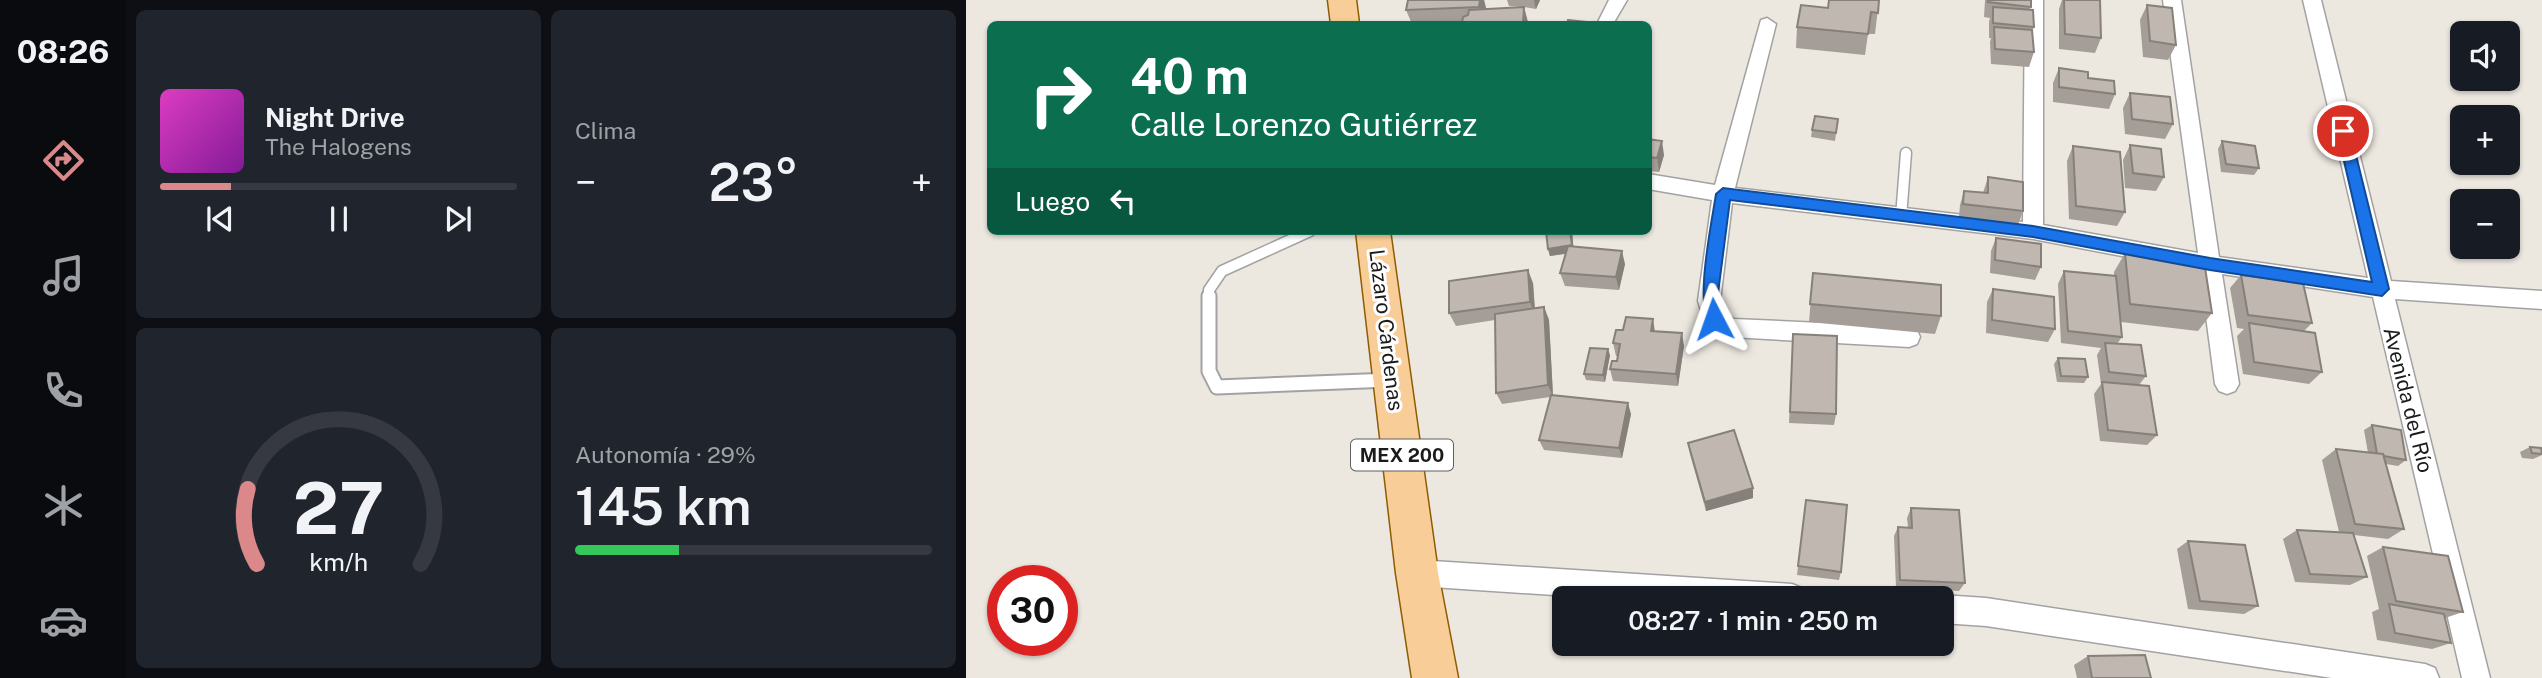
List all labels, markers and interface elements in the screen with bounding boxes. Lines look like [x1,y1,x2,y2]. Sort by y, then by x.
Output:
map controls [2450,21,2520,259]
button: sound [2450,21,2520,91]
text: 08:26 [17,33,109,70]
text: 40 m [1130,47,1249,105]
icon: right [1015,49,1106,140]
pin [2313,101,2373,161]
text: Night Drive [265,102,405,133]
button: + [2450,105,2520,175]
text: Calle Lorenzo Gutiérrez [1130,106,1477,143]
icon: arrive [2324,112,2362,150]
text: Clima [575,117,636,144]
text: The Halogens [265,133,412,160]
icon: directions [39,136,88,185]
text: 23° [708,152,799,213]
text: − [575,160,596,205]
text: + [911,160,932,205]
icon: left [1104,182,1142,220]
text: Luego [1015,186,1090,217]
button: − [2450,189,2520,259]
icon: previous [201,200,239,238]
icon: pause [320,200,358,238]
icon: next [439,200,477,238]
street label: Lázaro Cárdenas [1364,248,1409,412]
icon: music [39,251,88,300]
position arrow [1677,282,1751,356]
street label: Avenida del Río [2378,325,2439,475]
icon: phone [39,366,88,415]
road number: MEX 200 [1351,440,1453,470]
text: Autonomía · 29% [575,441,756,468]
text: 27 [293,465,384,550]
text: 145 km [575,476,752,537]
icon: climate [39,481,88,530]
text: km/h [309,547,368,577]
speed limit sign: 30 [987,565,1078,656]
icon: car [39,596,88,645]
text: 08:27 · 1 min · 250 m [1628,605,1878,636]

